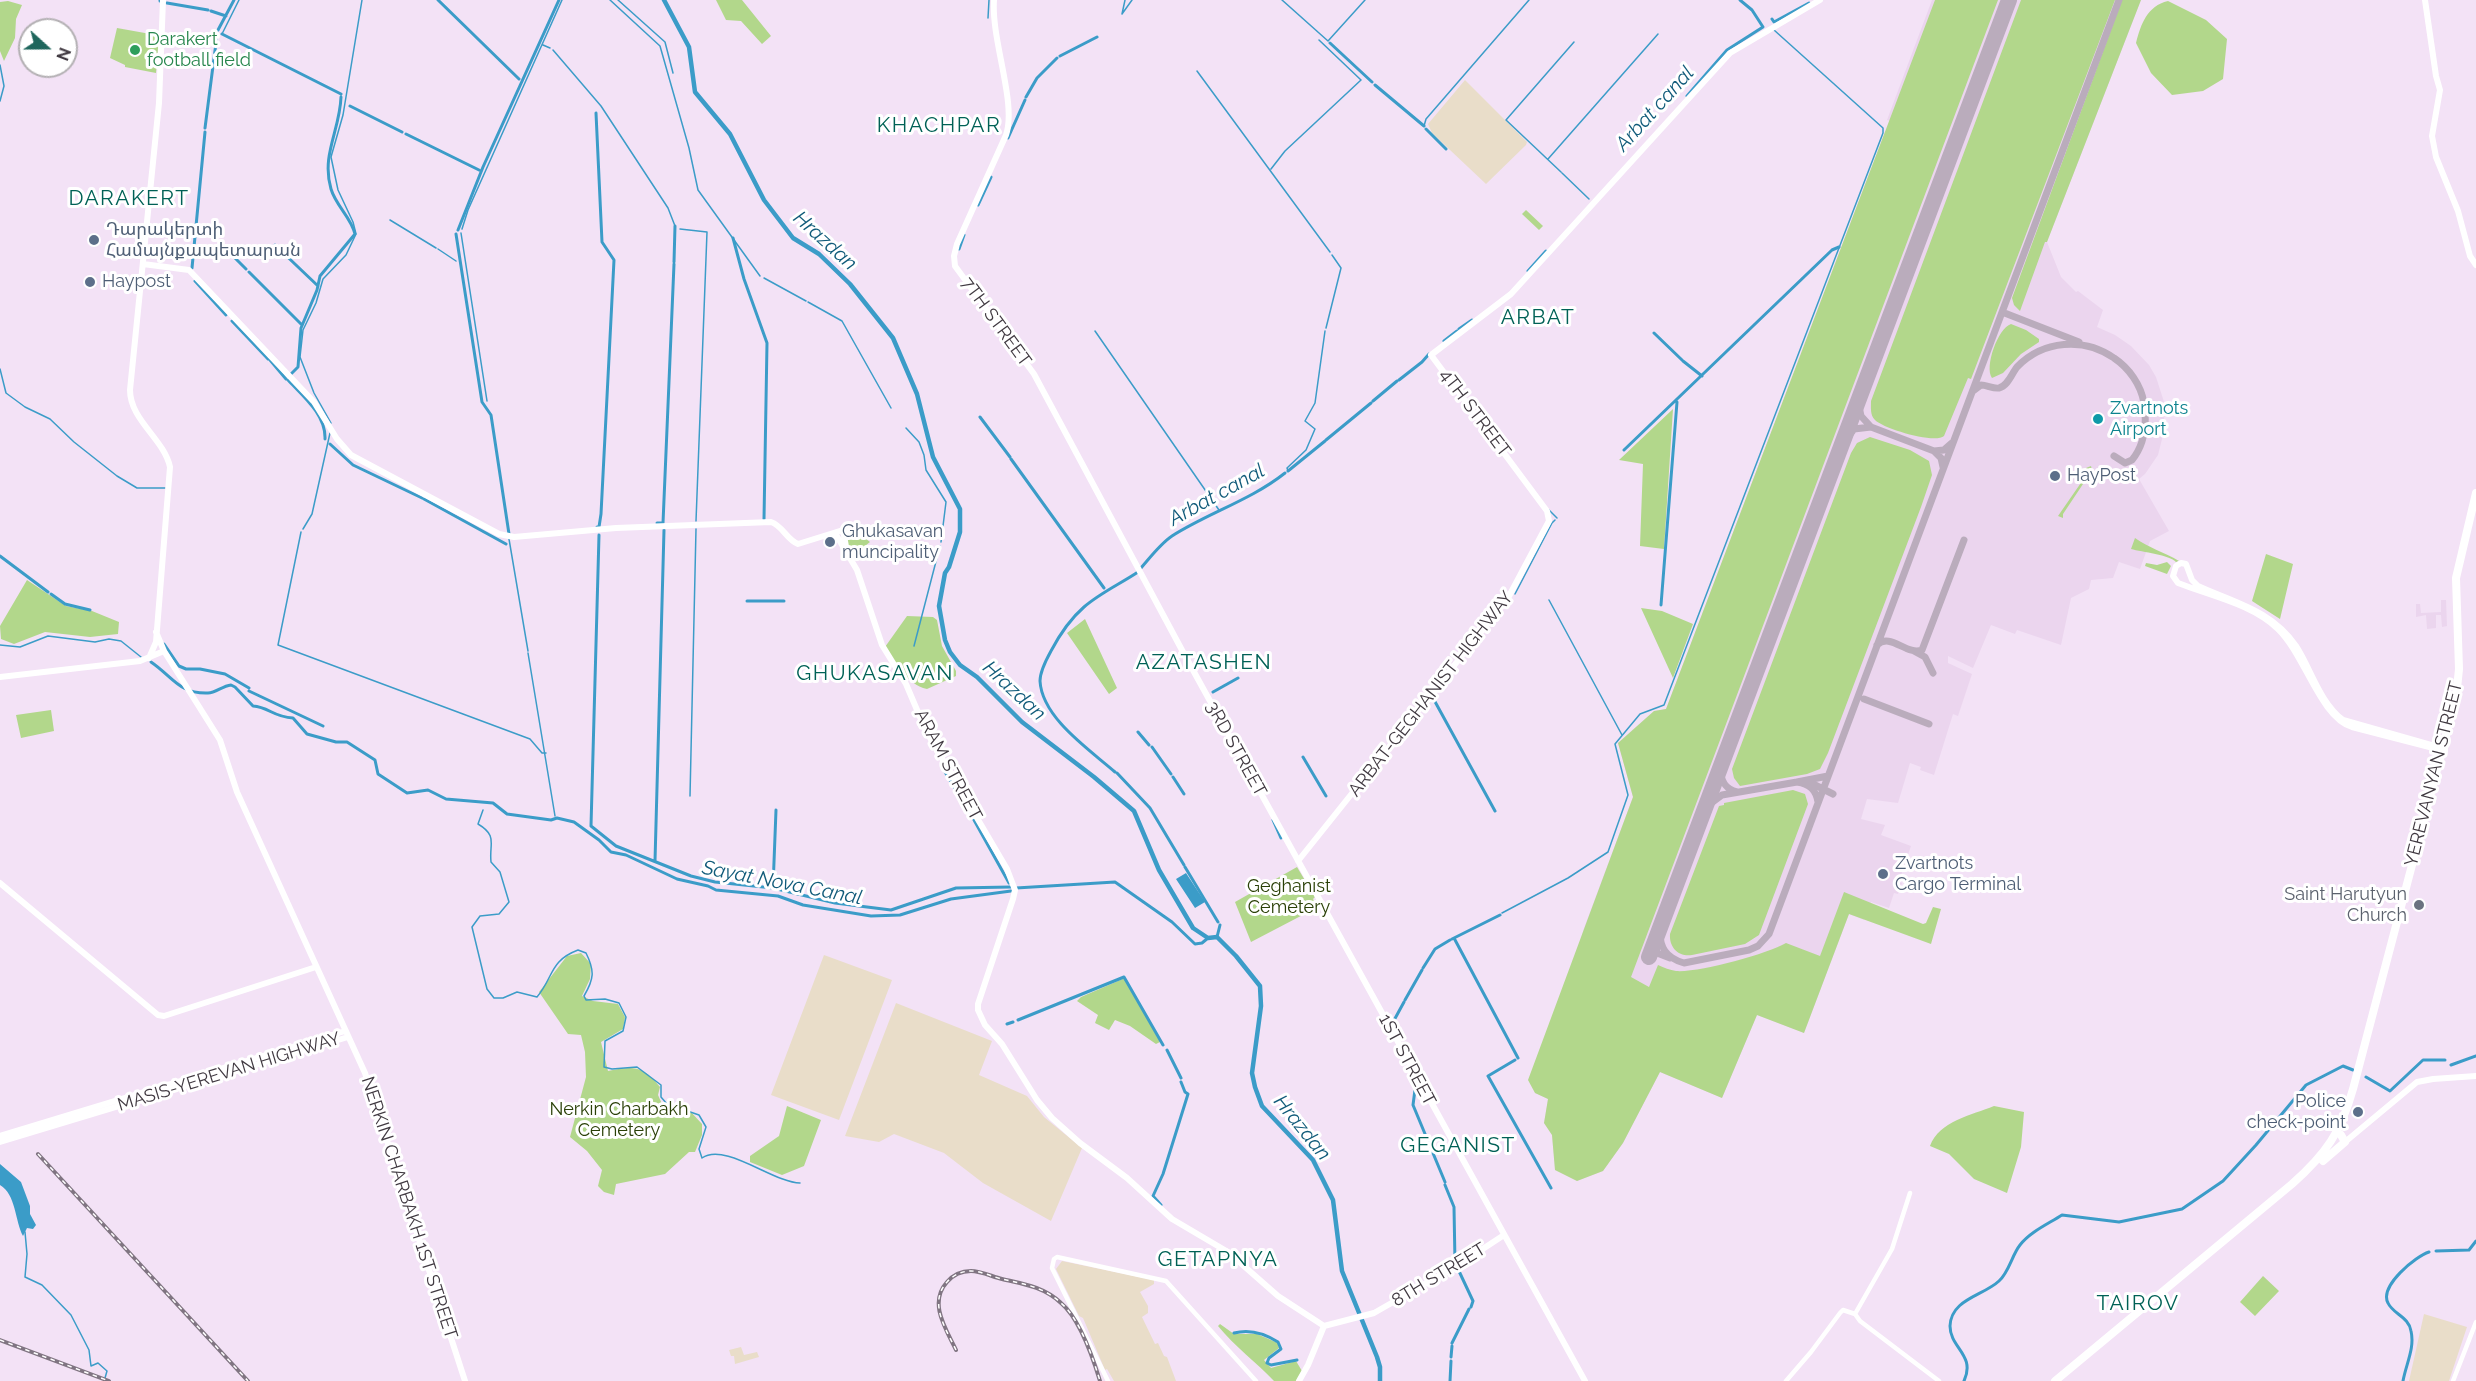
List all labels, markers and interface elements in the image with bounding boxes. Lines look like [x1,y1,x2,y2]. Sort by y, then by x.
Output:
north arrow [18,18,78,78]
place label: Darakert football field [147,29,251,72]
marker: Darakert football field [128,43,142,57]
text: N [52,45,74,63]
water label: Arbat canal [1611,62,1699,156]
district label: KHACHPAR [877,113,1001,139]
district label: DARAKERT [68,186,190,212]
water label: Hrazdan [788,206,862,276]
place label: Դարակերտի Համայնքապետարան [106,219,301,262]
marker: Դարակերտի Համայնքապետարան [87,233,101,247]
place label: Haypost [102,271,171,293]
street label: 7TH STREET [956,273,1036,371]
marker: Haypost [83,275,97,289]
district label: ARBAT [1501,305,1575,331]
street label: 4TH STREET [1435,365,1515,461]
place label: Zvartnots Airport [2110,398,2188,440]
marker: Zvartnots Airport [2091,412,2105,426]
water label: Arbat canal [1165,459,1269,531]
place label: HayPost [2067,465,2136,487]
marker: HayPost [2048,469,2062,483]
place label: Ghukasavan muncipality [842,521,943,564]
marker: Ghukasavan muncipality [823,535,837,549]
street label: ARBAT-GEGHANIST HIGHWAY [1344,587,1518,801]
district label: AZATASHEN [1136,650,1272,676]
water label: Hrazdan [978,656,1050,726]
district label: GHUKASAVAN [796,661,954,687]
street label: YEREVANYAN STREET [2401,679,2467,869]
street label: 3RD STREET [1201,698,1271,800]
street label: ARAM STREET [910,706,986,824]
place label: Zvartnots Cargo Terminal [1895,853,2021,896]
water label: Sayat Nova Canal [700,856,864,910]
marker: Zvartnots Cargo Terminal [1876,867,1890,881]
park label: Geghanist Cemetery [1247,876,1331,918]
place label: Saint Harutyun Church [2284,884,2407,926]
marker: Saint Harutyun Church [2412,898,2426,912]
street label: 1ST STREET [1374,1010,1440,1110]
street label: MASIS-YEREVAN HIGHWAY [115,1028,343,1116]
street label: NERKIN CHARBAKH 1ST STREET [356,1074,462,1342]
water label: Hrazdan [1268,1091,1336,1165]
place label: Police check-point [2247,1091,2346,1134]
park label: Nerkin Charbakh Cemetery [549,1099,689,1142]
marker: Police check-point [2351,1105,2365,1119]
district label: GEGANIST [1400,1133,1516,1159]
street label: 8TH STREET [1388,1238,1490,1312]
district label: GETAPNYA [1158,1247,1278,1273]
district label: TAIROV [2097,1291,2179,1317]

